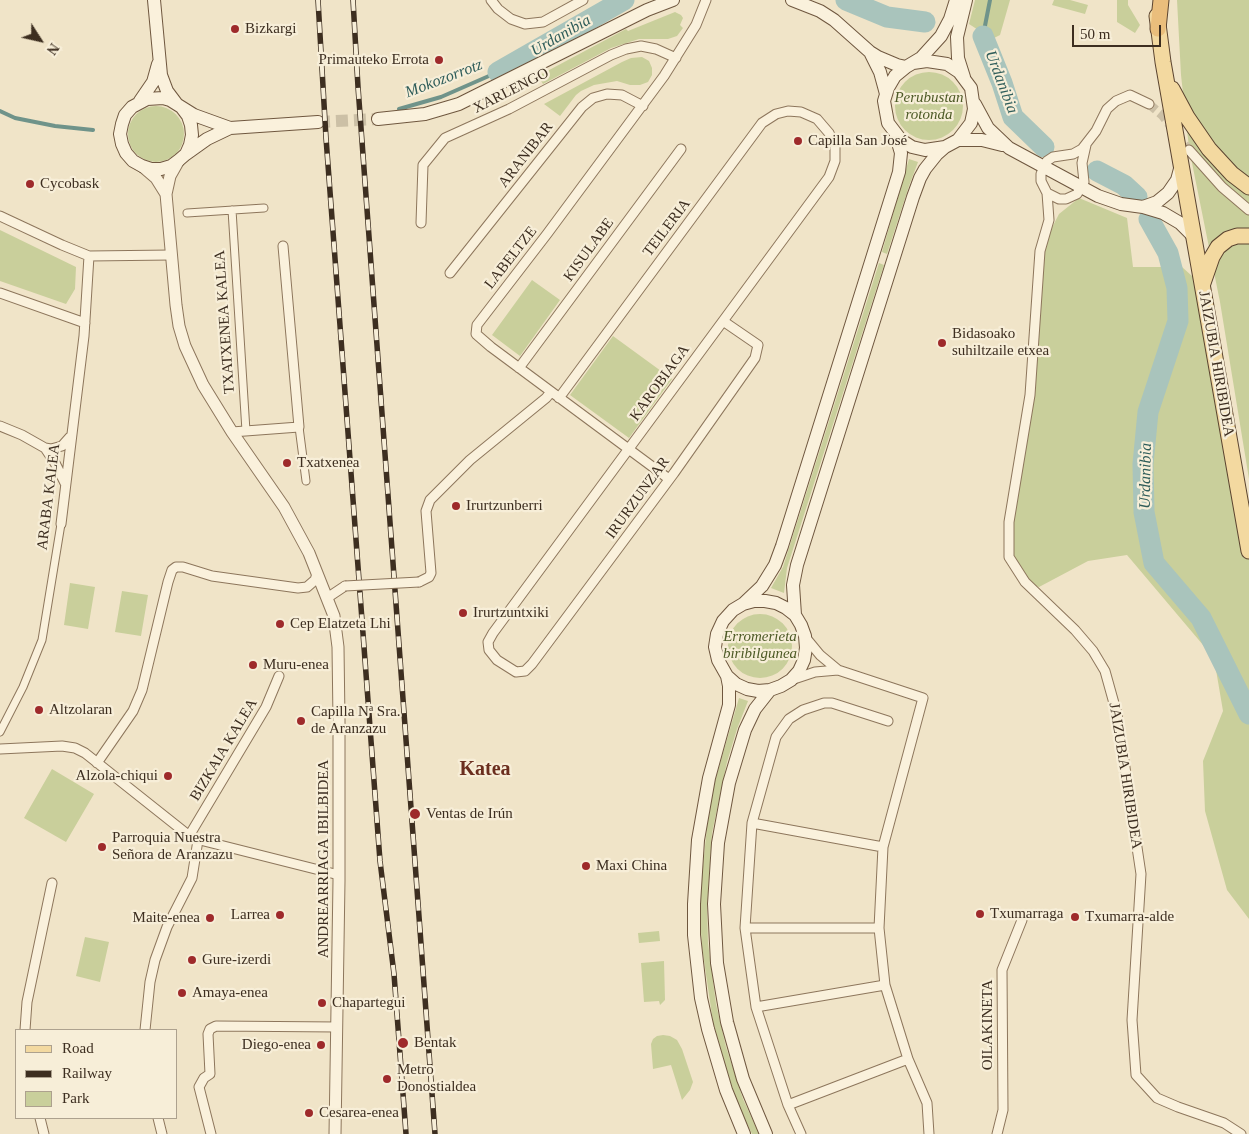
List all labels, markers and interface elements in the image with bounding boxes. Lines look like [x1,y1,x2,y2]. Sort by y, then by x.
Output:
water label: Urdanibia [528,11,594,61]
north arrow [15,15,65,65]
scale bar [1074,15,1163,47]
place label: Bizkargi [245,20,296,38]
marker: Bizkargi [229,23,241,35]
text: 50 m [1080,26,1110,42]
text: N [44,40,62,57]
water label: Urdanibia [980,48,1022,116]
place label: Primauteko Errota [319,51,429,69]
marker: Primauteko Errota [433,54,445,66]
water label: Mokozorrotz [403,55,485,103]
street label: XARLENGO [470,64,552,118]
park label: Perubustan rotonda [894,89,964,124]
street label: ARANIBAR [495,119,557,191]
place label: Capilla San José [808,132,907,150]
marker: Capilla San José [792,135,804,147]
place label: Cycobask [40,175,99,193]
marker: Cycobask [24,178,36,190]
street label: TEILERIA [640,196,694,260]
street label: KISULABE [560,215,618,285]
street label: LABELTZE [481,223,541,293]
street label: TXATXENEA KALEA [211,250,239,394]
street label: JAIZUBIA HIRIBIDEA [1194,290,1238,438]
place label: Bidasoako suhiltzaile etxea [952,325,1049,360]
marker: Bidasoako suhiltzaile etxea [936,337,948,349]
street label: KAROBIAGA [626,341,694,425]
street label: ARABA KALEA [34,443,64,551]
water label: Urdanibia [1136,443,1156,509]
place label: Txatxenea [297,454,359,472]
street label: IRURZUNZAR [602,454,674,542]
marker: Txatxenea [281,457,293,469]
place label: Irurtzunberri [466,497,543,515]
marker: Irurtzunberri [450,500,462,512]
place label: Irurtzuntxiki [473,604,549,622]
marker: Irurtzuntxiki [457,607,469,619]
place label: Cep Elatzeta Lhi [290,615,391,633]
marker: Cep Elatzeta Lhi [274,618,286,630]
park label: Erromerieta biribilgunea [723,628,797,663]
place label: Muru-enea [263,656,329,674]
marker: Muru-enea [247,659,259,671]
street label: BIZKAIA KALEA [186,696,262,804]
place label: Altzolaran [49,701,112,719]
street label: JAIZUBIA HIRIBIDEA [1105,702,1145,850]
place label: Capilla Nª Sra. de Aranzazu [311,703,401,738]
marker: Altzolaran [33,704,45,716]
marker: Capilla Nª Sra. de Aranzazu [295,715,307,727]
district label: Katea [459,758,511,782]
street label: ANDREARRIAGA IBILBIDEA [315,760,333,958]
place label: Alzola-chiqui [76,767,158,785]
marker: Alzola-chiqui [162,770,174,782]
place label: Ventas de Irún [426,805,513,823]
marker: Ventas de Irún [408,807,422,821]
place label: Parroquia Nuestra Señora de Aranzazu [112,829,233,864]
marker: Parroquia Nuestra Señora de Aranzazu [96,841,108,853]
place label: Maxi China [596,857,667,875]
marker: Maxi China [580,860,592,872]
place label: Txumarraga [990,905,1063,923]
place label: Larrea [231,906,270,924]
marker: Txumarraga [974,908,986,920]
place label: Txumarra-alde [1085,908,1174,926]
place label: Maite-enea [133,909,200,927]
marker: Larrea [274,909,286,921]
marker: Txumarra-alde [1069,911,1081,923]
marker: Maite-enea [204,912,216,924]
place label: Gure-izerdi [202,951,271,969]
marker: Gure-izerdi [186,954,198,966]
street label: OILAKINETA [979,980,997,1070]
place label: Amaya-enea [192,984,268,1002]
marker: Amaya-enea [176,987,188,999]
place label: Chapartegui [332,994,405,1012]
marker: Chapartegui [316,997,328,1009]
legend [15,1029,178,1119]
place label: Bentak [414,1034,456,1052]
place label: Diego-enea [242,1036,311,1054]
marker: Bentak [396,1036,410,1050]
marker: Diego-enea [315,1039,327,1051]
text: Road [62,1040,94,1056]
place label: Metro Donostialdea [397,1061,476,1096]
text: Railway [62,1065,112,1081]
marker: Metro Donostialdea [381,1073,393,1085]
text: Park [62,1090,90,1106]
place label: Cesarea-enea [319,1104,399,1122]
marker: Cesarea-enea [303,1107,315,1119]

